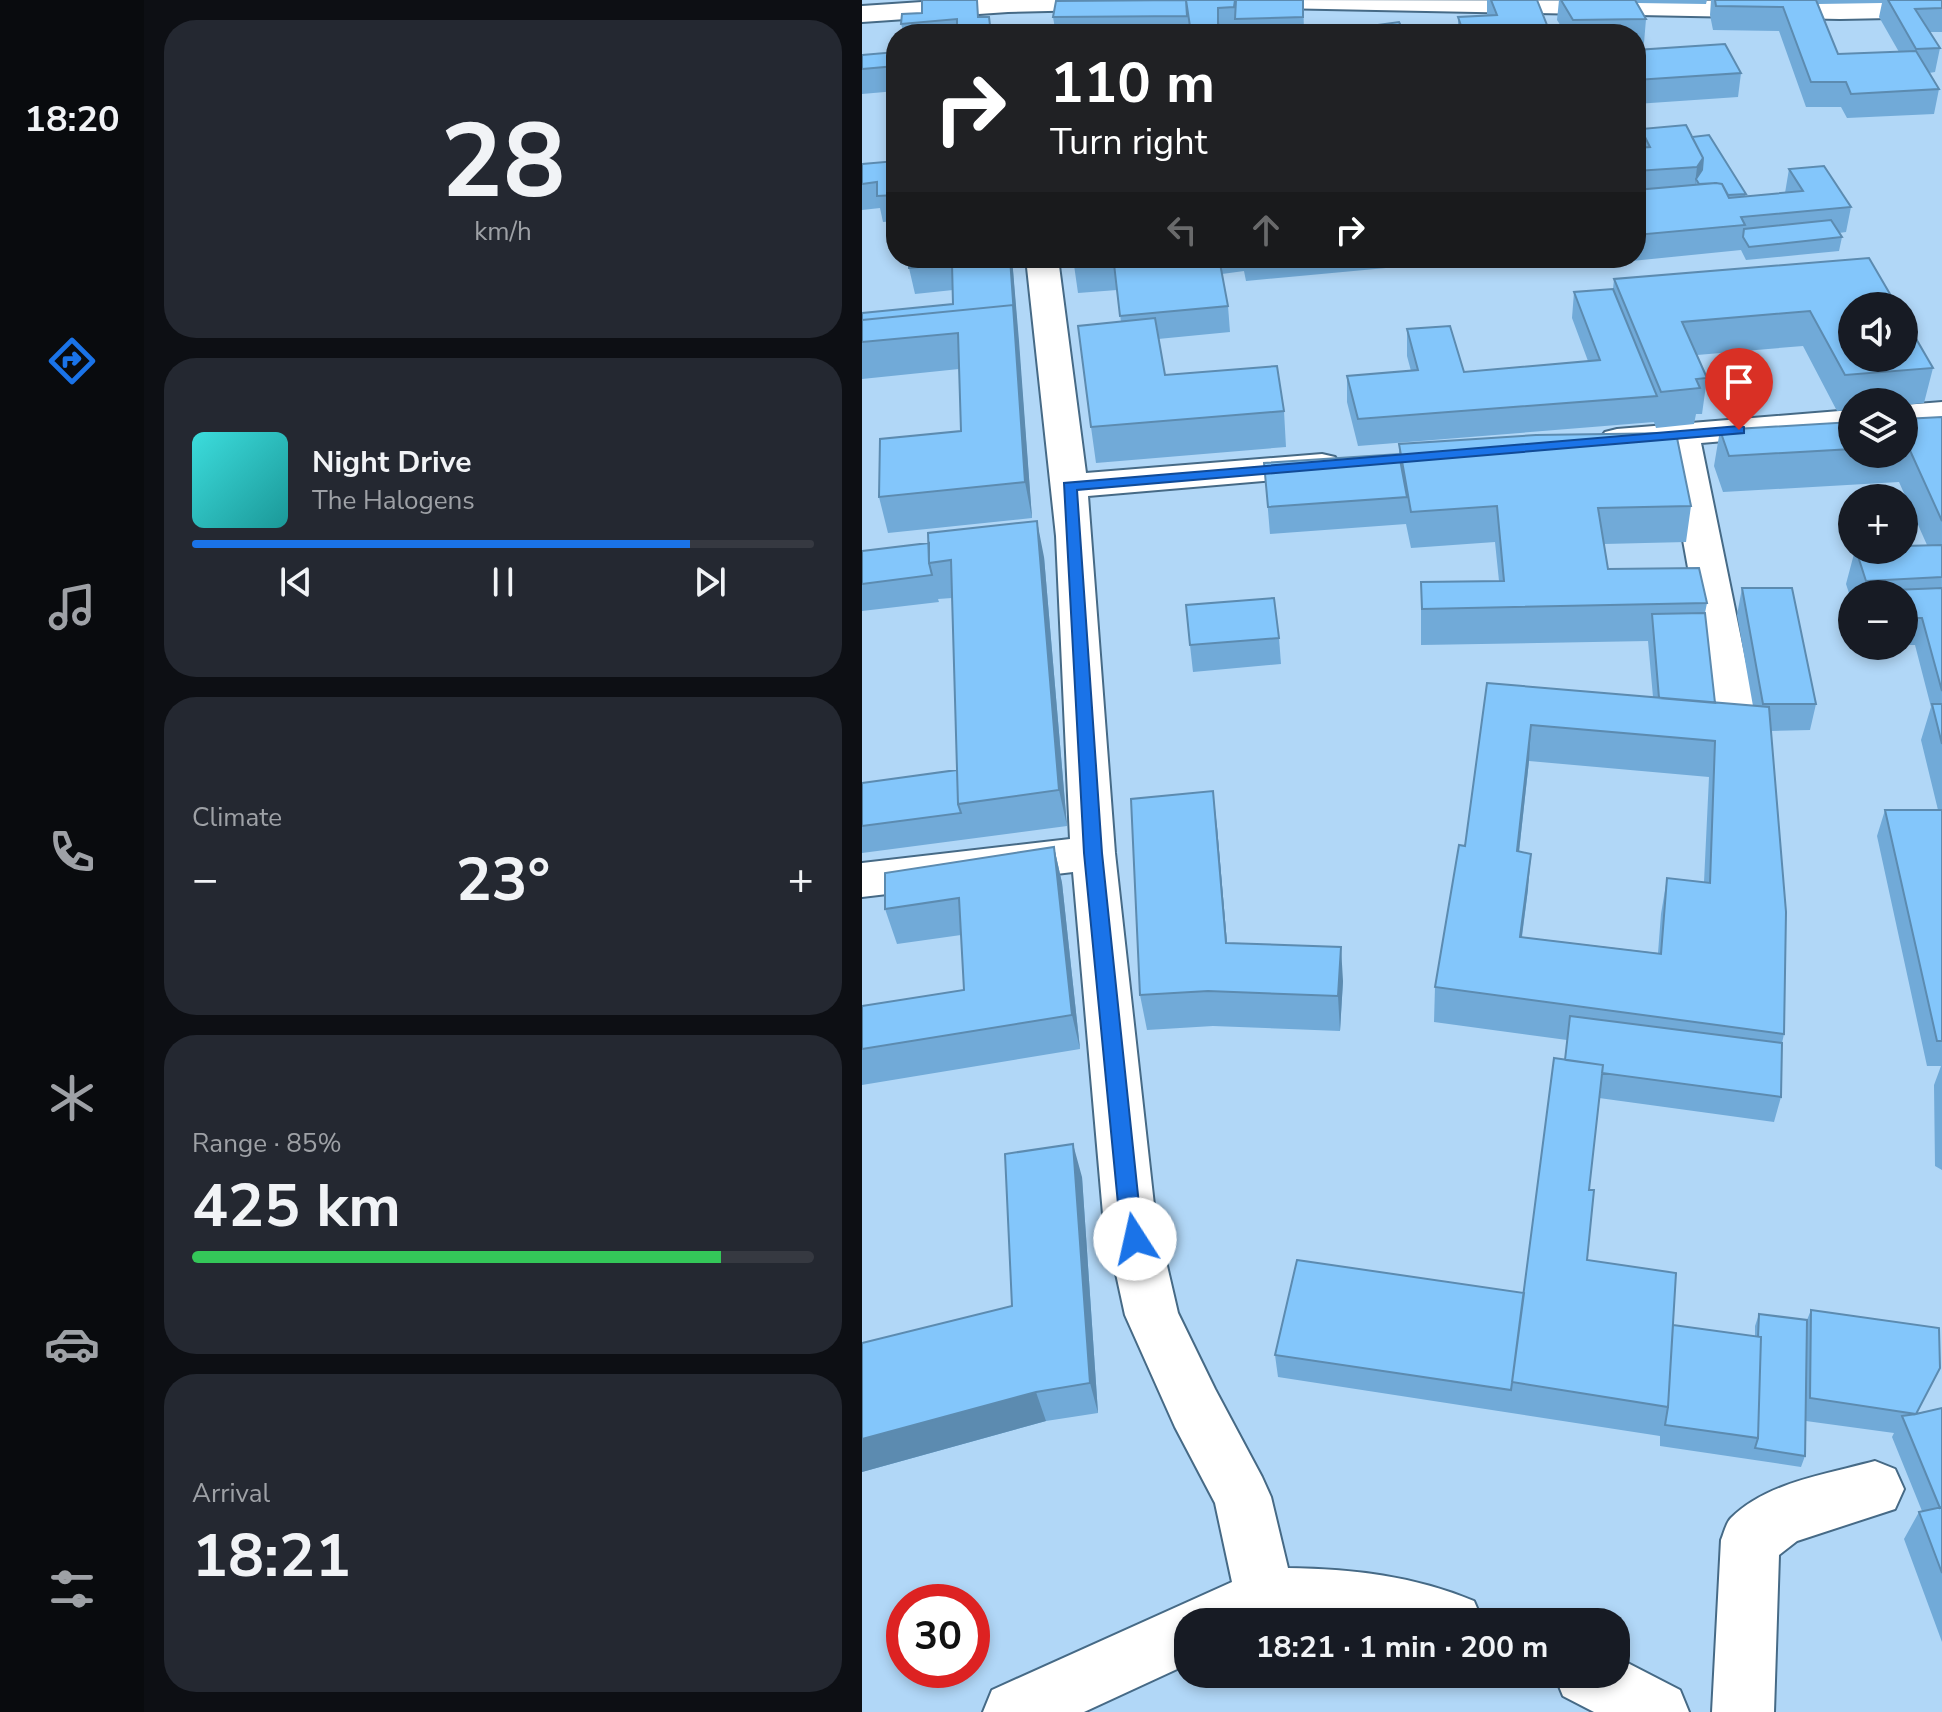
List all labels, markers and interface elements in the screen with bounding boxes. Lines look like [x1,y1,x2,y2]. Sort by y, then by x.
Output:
text: 110 m [1050,45,1215,122]
icon: right [918,56,1022,160]
text: 28 [441,91,565,233]
text: 18:20 [24,95,120,144]
text: Turn right [1050,118,1207,167]
icon: left [1160,208,1204,252]
icon: ahead [1244,208,1288,252]
icon: right [1328,208,1372,252]
text: km/h [474,214,532,249]
map controls [1838,292,1918,660]
button: sound [1838,292,1918,372]
icon: directions [44,333,100,389]
pin [1705,348,1773,430]
icon: arrive [1717,360,1761,404]
button: layers [1838,388,1918,468]
text: Night Drive [312,442,471,483]
text: The Halogens [312,483,475,518]
button: + [1838,484,1918,564]
icon: previous [274,560,318,604]
icon: pause [481,560,525,604]
icon: next [688,560,732,604]
icon: music [44,579,100,635]
button: − [1838,580,1918,660]
text: Climate [192,800,282,835]
icon: phone [44,824,100,880]
text: 23° [456,839,550,921]
text: − [192,850,218,910]
text: + [788,850,814,910]
icon: climate [44,1070,100,1126]
text: Range · 85% [192,1126,342,1161]
text: 425 km [192,1165,401,1247]
position arrow [1093,1197,1177,1281]
icon: car [44,1316,100,1372]
text: Arrival [192,1476,270,1511]
text: 18:21 [192,1515,351,1597]
icon: filters [44,1561,100,1617]
speed limit sign: 30 [886,1584,990,1688]
text: 18:21 · 1 min · 200 m [1256,1627,1548,1668]

